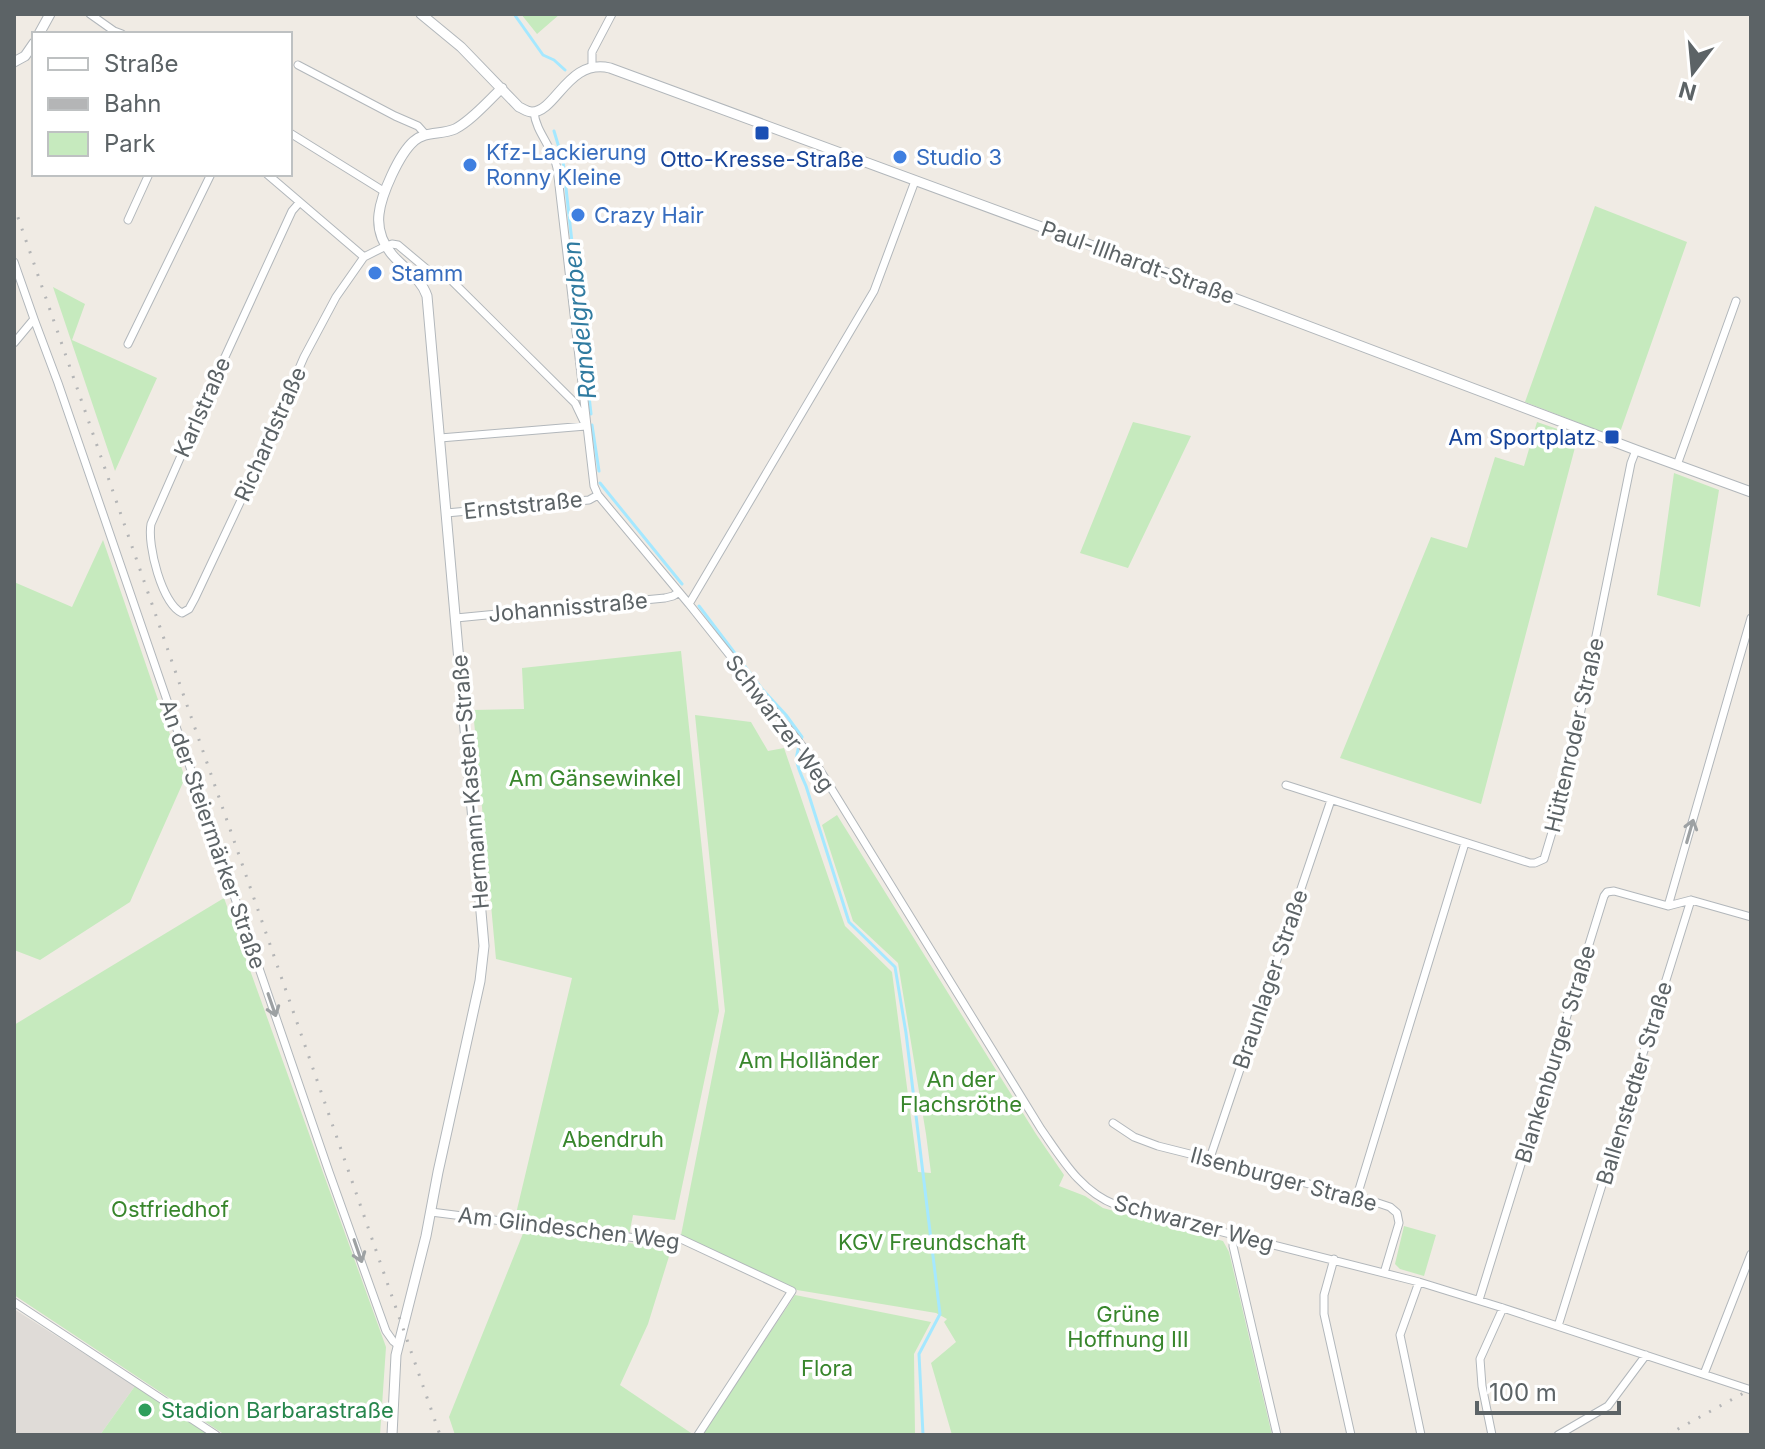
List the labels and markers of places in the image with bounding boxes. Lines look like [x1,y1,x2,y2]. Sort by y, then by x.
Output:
marker: Otto-Kresse-Straße [753,124,771,142]
place label: Kfz-Lackierung Ronny Kleine [486,139,647,190]
place label: Studio 3 [916,144,1002,170]
place label: Otto-Kresse-Straße [660,146,864,172]
marker: Studio 3 [891,148,909,166]
marker: Kfz-Lackierung Ronny Kleine [461,156,479,174]
place label: Crazy Hair [594,202,704,228]
marker: Crazy Hair [569,206,587,224]
place label: Stamm [391,260,463,286]
marker: Stamm [366,264,384,282]
place label: Am Sportplatz [1448,424,1596,450]
marker: Am Sportplatz [1603,428,1621,446]
place label: Stadion Barbarastraße [161,1397,394,1423]
marker: Stadion Barbarastraße [136,1401,154,1419]

